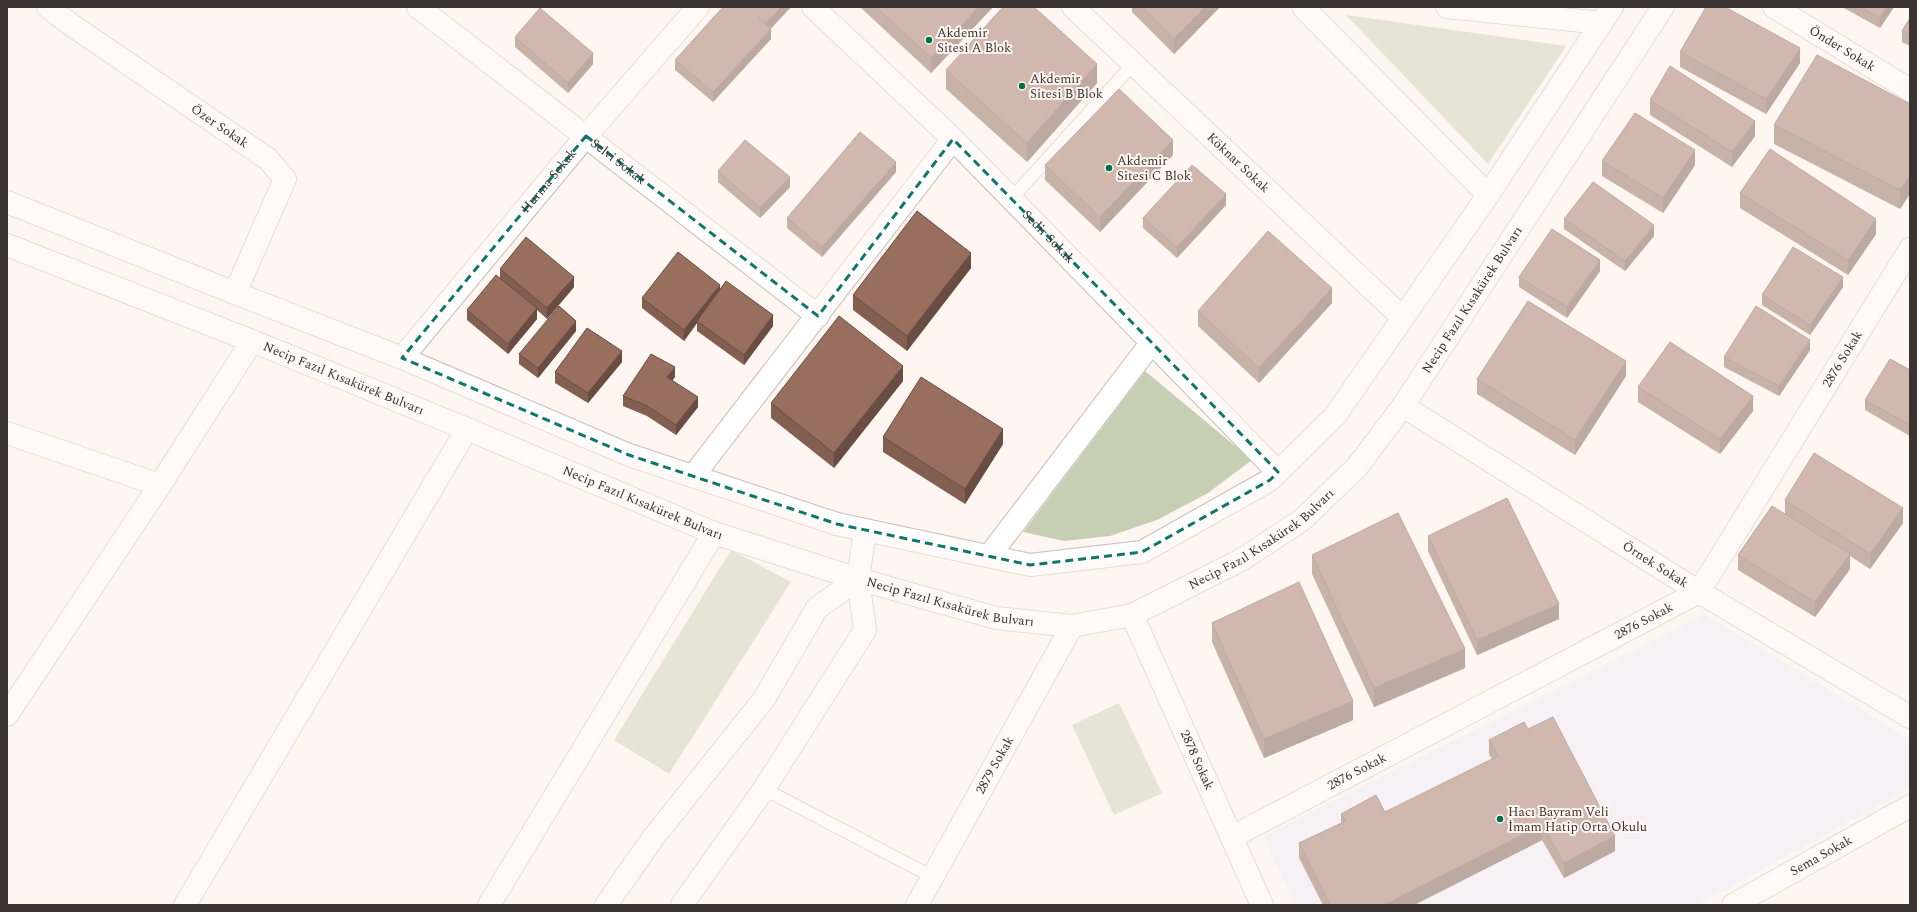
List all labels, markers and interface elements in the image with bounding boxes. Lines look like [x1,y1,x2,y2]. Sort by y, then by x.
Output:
street label: Önder Sokak [1805,21,1879,77]
place label: Akdemir Sitesi A Blok [937,23,1011,58]
marker: Akdemir Sitesi A Blok [924,35,934,45]
place label: Akdemir Sitesi B Blok [1030,69,1103,104]
marker: Akdemir Sitesi B Blok [1017,81,1027,91]
street label: Özer Sokak [187,99,253,153]
street label: Köknar Sokak [1202,128,1274,198]
street label: Selvi Sokak [586,134,650,190]
street label: Hurma Sokak [516,144,582,218]
place label: Akdemir Sitesi C Blok [1117,151,1191,186]
marker: Akdemir Sitesi C Blok [1104,163,1114,173]
street label: Sedir Sokak [1017,205,1079,268]
street label: Necip Fazıl Kısakürek Bulvarı [1417,222,1528,377]
street label: 2876 Sokak [1817,326,1868,391]
street label: Necip Fazıl Kısakürek Bulvarı [260,337,427,420]
street label: Necip Fazıl Kısakürek Bulvarı [559,460,725,545]
street label: Necip Fazıl Kısakürek Bulvarı [1185,484,1339,595]
street label: Örnek Sokak [1618,536,1692,593]
street label: Necip Fazıl Kısakürek Bulvarı [864,572,1035,632]
street label: 2876 Sokak [1611,597,1677,645]
street label: 2878 Sokak [1175,727,1219,793]
street label: 2879 Sokak [970,732,1019,798]
street label: 2876 Sokak [1324,748,1390,795]
place label: Hacı Bayram Veli İmam Hatip Orta Okulu [1508,802,1647,837]
marker: Hacı Bayram Veli İmam Hatip Orta Okulu [1495,814,1505,824]
street label: Sema Sokak [1786,830,1856,881]

